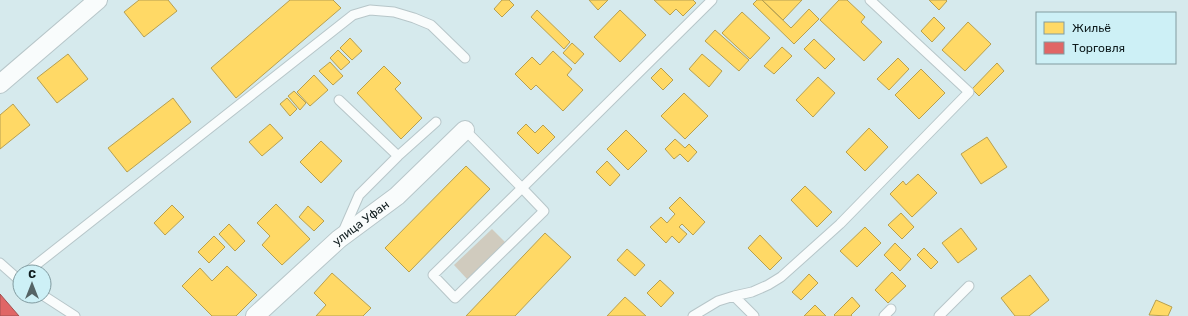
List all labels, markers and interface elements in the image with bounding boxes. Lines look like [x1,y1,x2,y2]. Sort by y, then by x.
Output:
legend [1036,12,1176,64]
text: Жильё [1072,21,1111,35]
text: Торговля [1072,41,1125,55]
street label: улица Уфан [329,197,392,249]
north arrow [12,264,52,304]
text: С [28,268,36,281]

